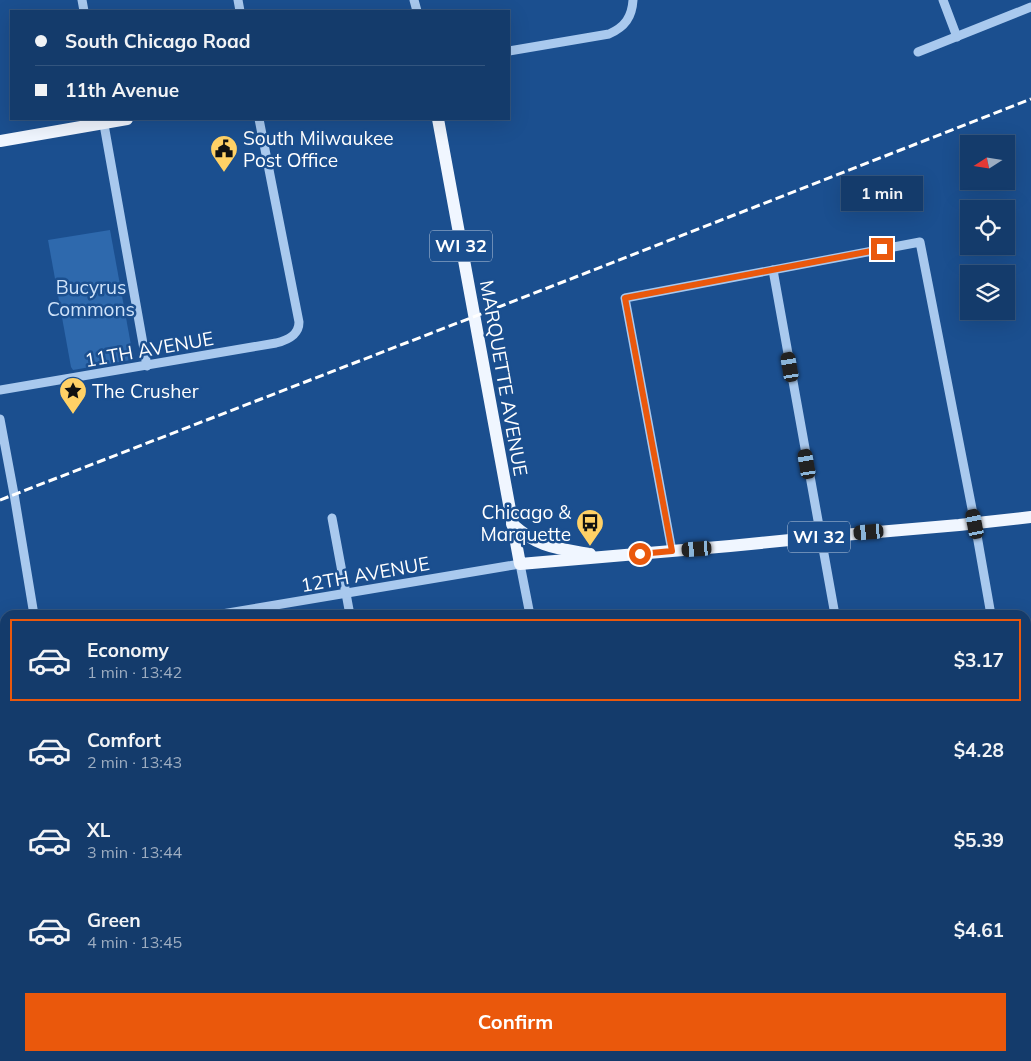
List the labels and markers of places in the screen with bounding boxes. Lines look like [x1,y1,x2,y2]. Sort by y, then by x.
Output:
place label: South Milwaukee Post Office [243,126,394,172]
public building icon: South Milwaukee Post Office [209,134,239,173]
place icon: The Crusher [58,376,88,415]
place label: The Crusher [92,379,199,403]
place label: Chicago & Marquette [481,500,572,546]
bus stop icon: Chicago & Marquette [575,508,605,547]

